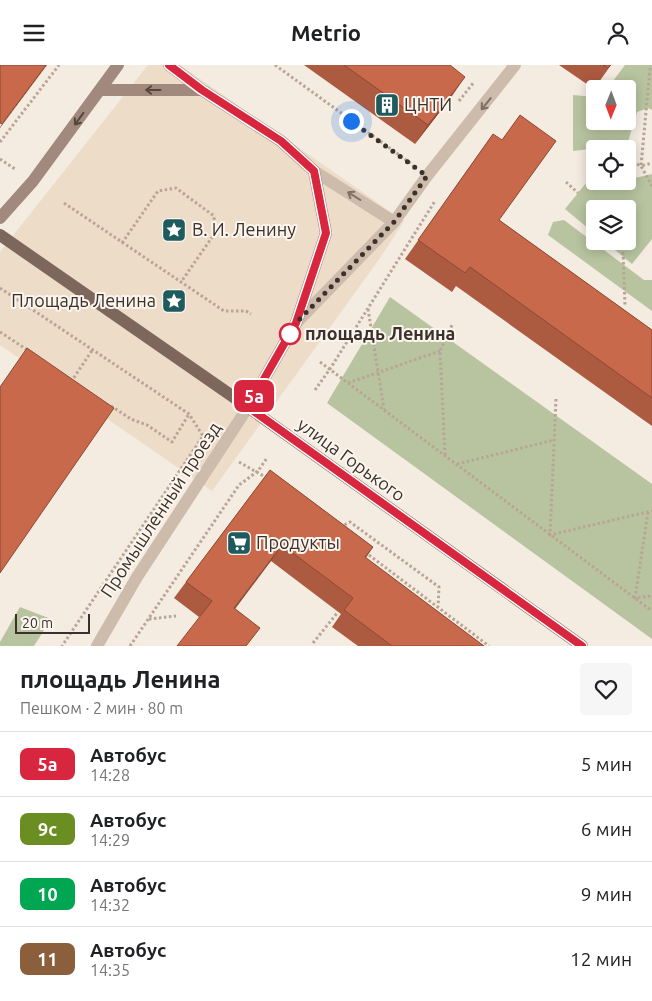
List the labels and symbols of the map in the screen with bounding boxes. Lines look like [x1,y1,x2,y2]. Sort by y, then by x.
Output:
north arrow [586,80,636,130]
one-way arrow [145,85,162,95]
building icon: ЦНТИ [374,92,400,118]
place label: ЦНТИ [404,94,452,114]
one-way arrow [480,97,491,110]
your location [339,109,364,134]
one-way arrow [74,112,84,126]
one-way arrow [347,191,361,202]
place icon: В. И. Ленину [161,217,187,243]
place label: В. И. Ленину [192,219,296,239]
place icon: Площадь Ленина [161,288,187,314]
place label: Площадь Ленина [11,290,156,310]
marker: площадь Ленина [279,323,301,345]
place label: площадь Ленина [305,323,455,343]
line badge: 5а [232,380,276,412]
street label: улица Горького [294,413,409,505]
street label: Промышленный проезд [96,418,225,601]
supermarket icon: Продукты [226,530,252,556]
place label: Продукты [256,532,340,552]
scale bar [15,611,90,634]

